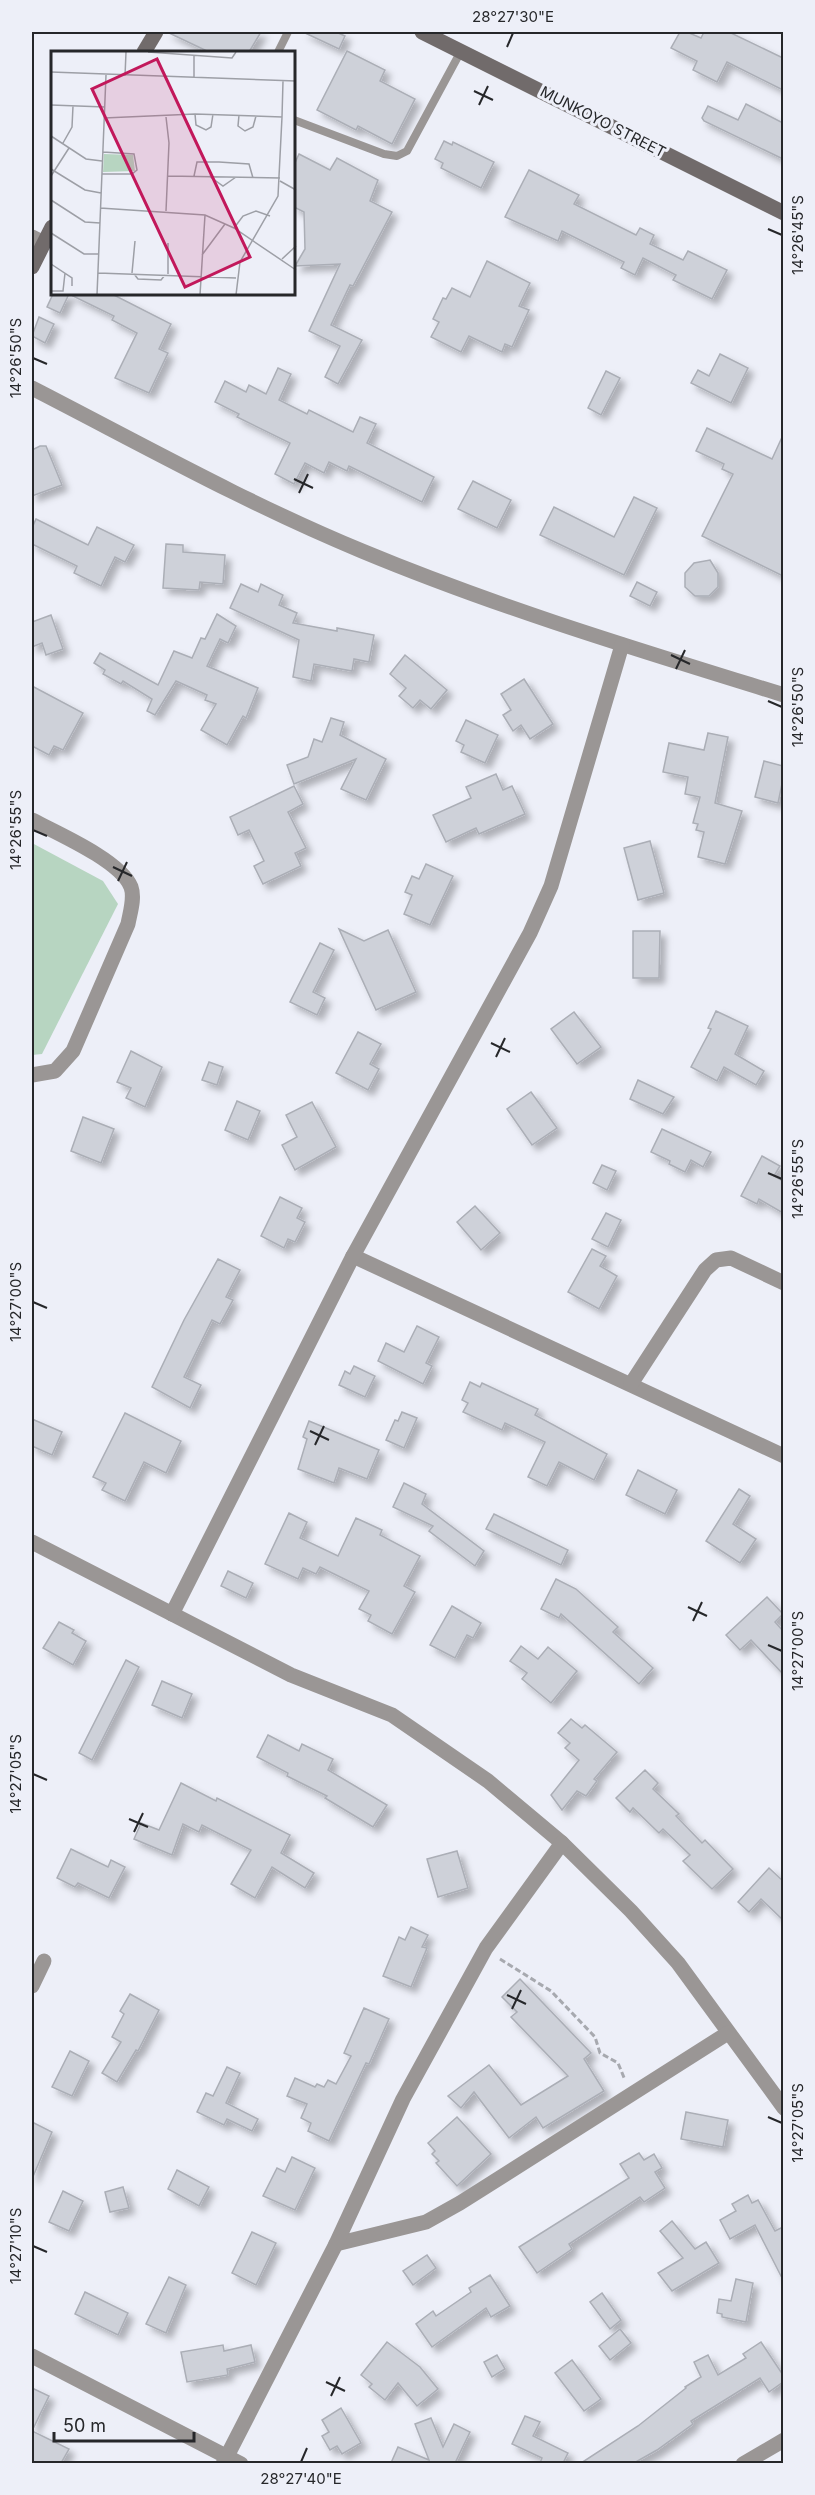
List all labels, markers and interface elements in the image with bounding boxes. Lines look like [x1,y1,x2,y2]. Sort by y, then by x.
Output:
text: 28°27'30"E [472,7,554,26]
inset map [51,51,296,296]
street label: MUNKOYO STREET [537,82,669,161]
text: 14°26'45"S [788,195,807,275]
text: 14°26'50"S [6,318,25,398]
text: 14°26'50"S [788,667,807,747]
text: 14°26'55"S [6,790,25,870]
text: 14°26'55"S [788,1139,807,1219]
text: 14°27'00"S [6,1262,25,1342]
text: 14°27'00"S [788,1611,807,1691]
text: 14°27'05"S [6,1734,25,1814]
text: 14°27'05"S [788,2083,807,2163]
text: 14°27'10"S [6,2208,25,2284]
scale bar [54,2405,194,2443]
text: 50 m [63,2415,106,2436]
text: 28°27'40"E [260,2469,342,2488]

